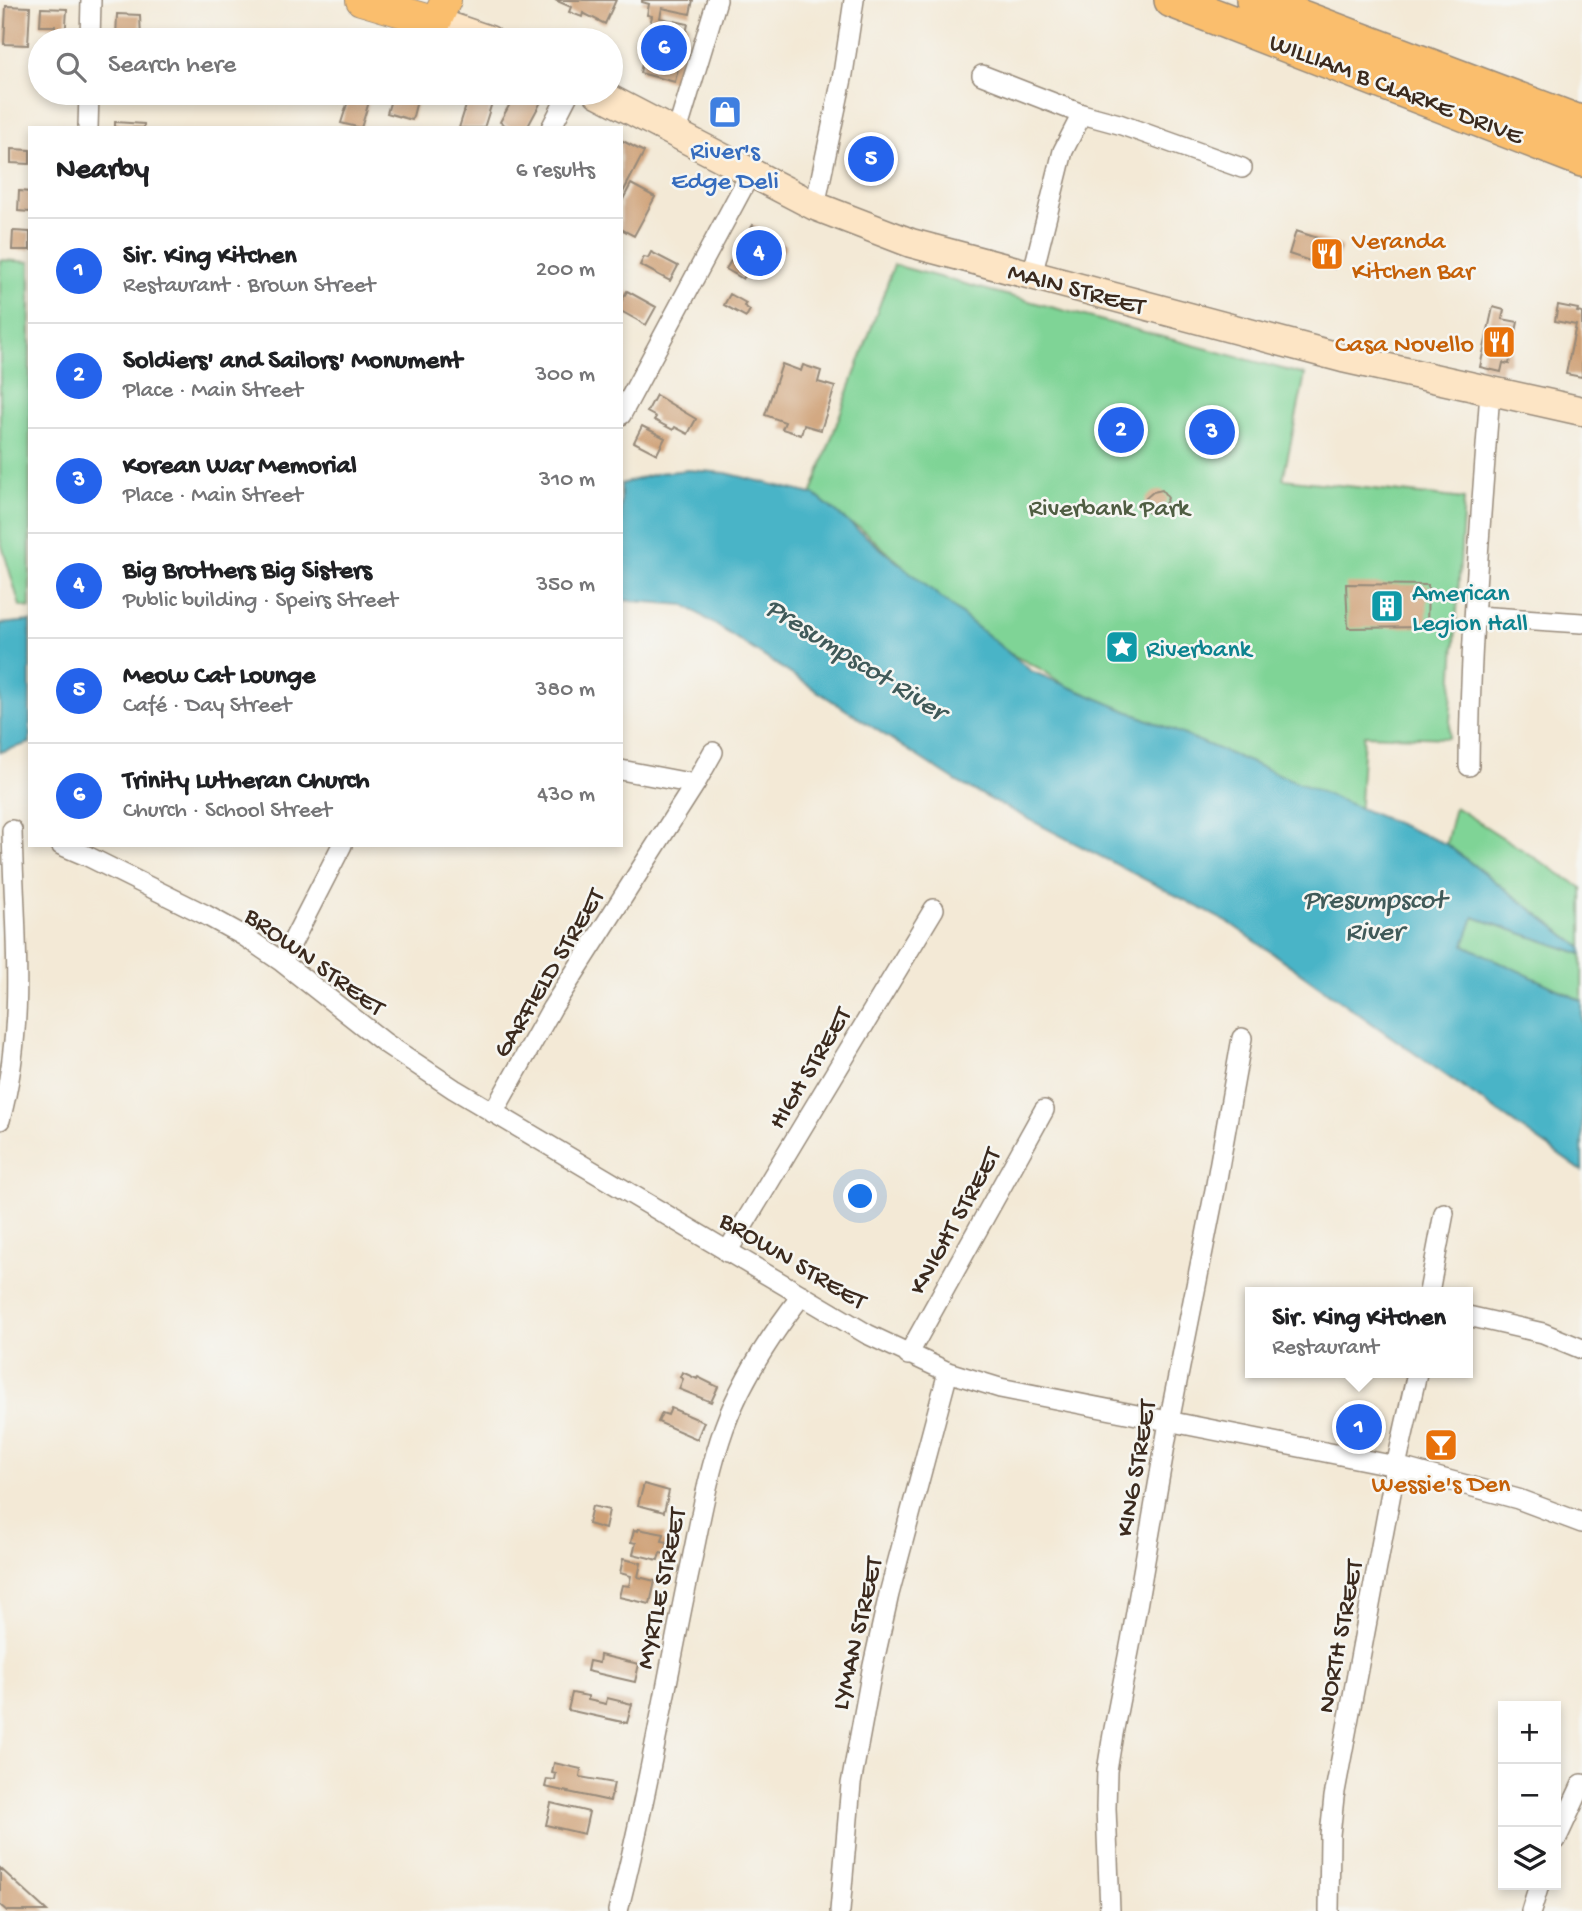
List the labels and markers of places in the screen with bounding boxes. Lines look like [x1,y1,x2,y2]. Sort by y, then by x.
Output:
pin: 6 [641,22,687,74]
shop icon: River's Edge Deli [706,93,744,131]
pin: 5 [848,133,894,185]
place label: River's Edge Deli [671,138,779,199]
pin: 4 [736,227,782,279]
place label: Veranda Kitchen Bar [1351,228,1477,289]
restaurant icon: Veranda Kitchen Bar [1308,235,1346,273]
restaurant icon: Casa Novello [1480,323,1518,361]
place label: Casa Novello [1335,331,1474,362]
pin: 2 [1098,404,1144,456]
pin: 3 [1189,406,1235,458]
place label: American Legion Hall [1412,580,1528,641]
building icon: American Legion Hall [1368,587,1406,625]
place icon: Riverbank [1103,628,1141,666]
place label: Riverbank [1146,636,1254,667]
pin: 1 [1336,1401,1382,1453]
bar icon: Wessie's Den [1422,1426,1460,1464]
place label: Wessie's Den [1372,1471,1511,1502]

